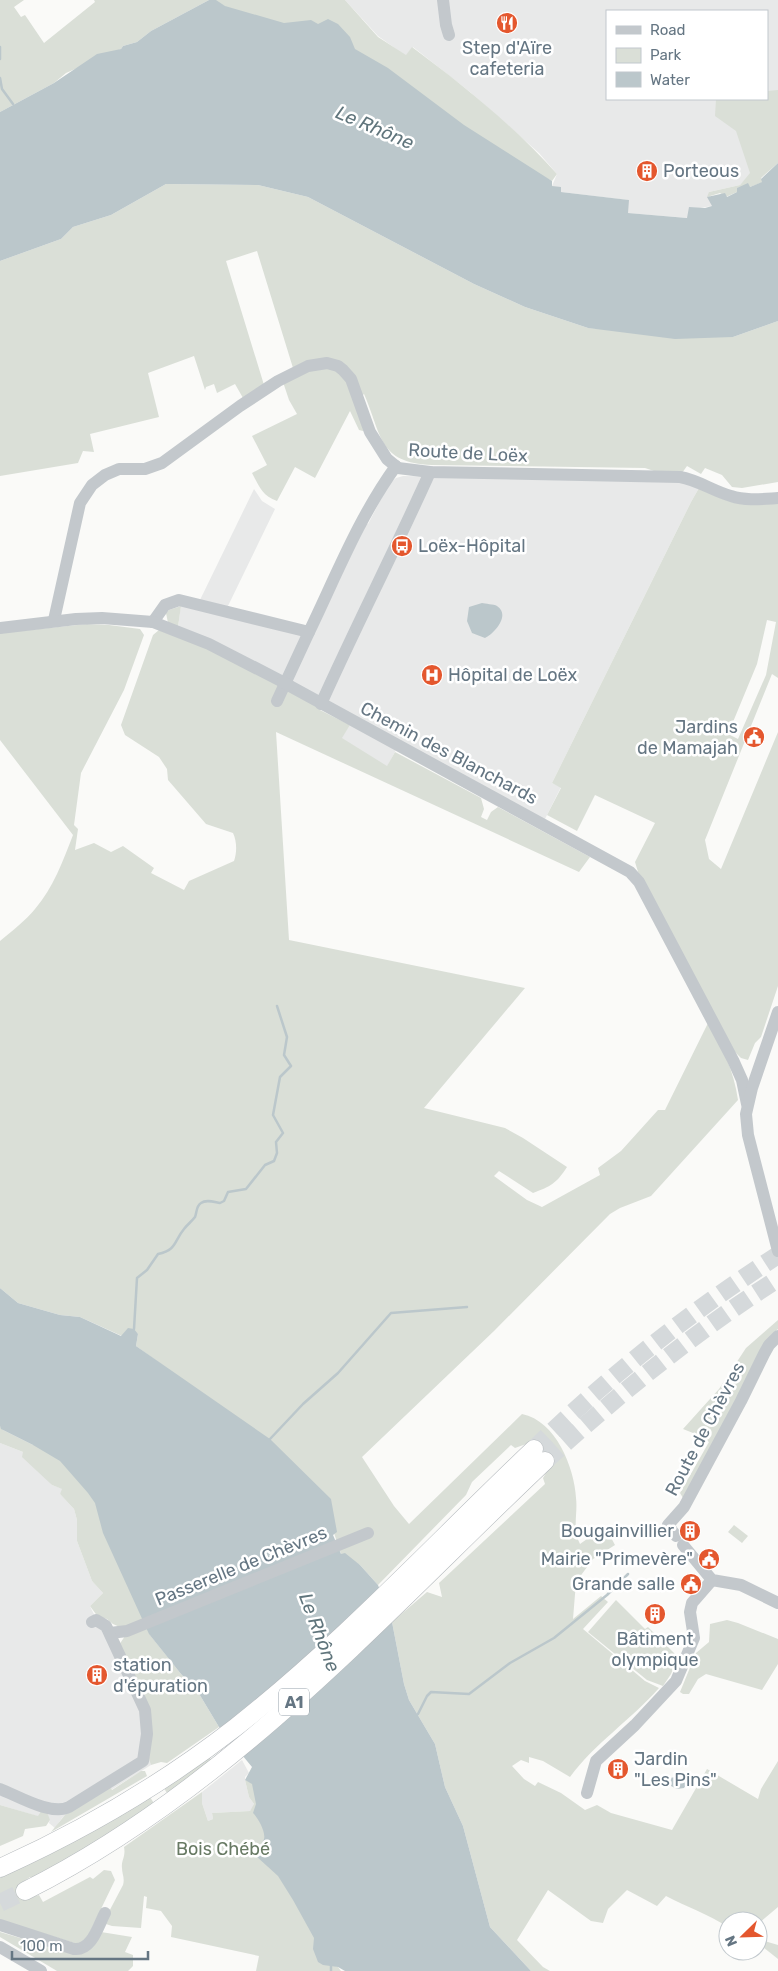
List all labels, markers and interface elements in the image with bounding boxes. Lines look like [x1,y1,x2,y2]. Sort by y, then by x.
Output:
legend [606,10,768,100]
restaurant icon: Step d'Aïre cafeteria [495,11,519,35]
text: Road [650,21,686,39]
place label: Step d'Aïre cafeteria [462,37,552,80]
text: Park [650,46,681,64]
text: Water [650,71,690,89]
water label: Le Rhône [332,101,418,154]
building icon: Porteous [635,159,659,183]
place label: Porteous [663,160,739,182]
street label: Route de Loëx [408,439,529,467]
bus stop icon: Loëx-Hôpital [390,534,414,558]
place label: Loëx-Hôpital [418,535,526,557]
hospital icon: Hôpital de Loëx [420,663,444,687]
place label: Hôpital de Loëx [448,664,577,686]
street label: Chemin des Blanchards [357,697,541,809]
place label: Jardins de Mamajah [637,716,738,759]
public building icon: Jardins de Mamajah [742,725,766,749]
street label: Route de Chèvres [661,1358,749,1500]
building icon: Bougainvillier [678,1519,702,1543]
place label: Bougainvillier [561,1520,674,1542]
street label: Passerelle de Chèvres [152,1521,330,1611]
public building icon: Mairie "Primevère" [697,1547,721,1571]
place label: Mairie "Primevère" [541,1548,693,1570]
public building icon: Grande salle [679,1572,703,1596]
place label: Grande salle [572,1573,675,1595]
water label: Le Rhône [294,1589,345,1675]
building icon: Bâtiment olympique [643,1602,667,1626]
place label: Bâtiment olympique [611,1628,699,1671]
place label: station d'épuration [113,1654,208,1697]
building icon: station d'épuration [85,1663,109,1687]
road number: A1 [279,1688,309,1715]
place label: Jardin "Les Pins" [634,1748,717,1791]
building icon: Jardin "Les Pins" [606,1757,630,1781]
park label: Bois Chébé [176,1838,270,1860]
north arrow [718,1911,768,1961]
scale bar [12,1928,149,1960]
text: N [722,1933,741,1949]
text: 100 m [20,1937,62,1955]

